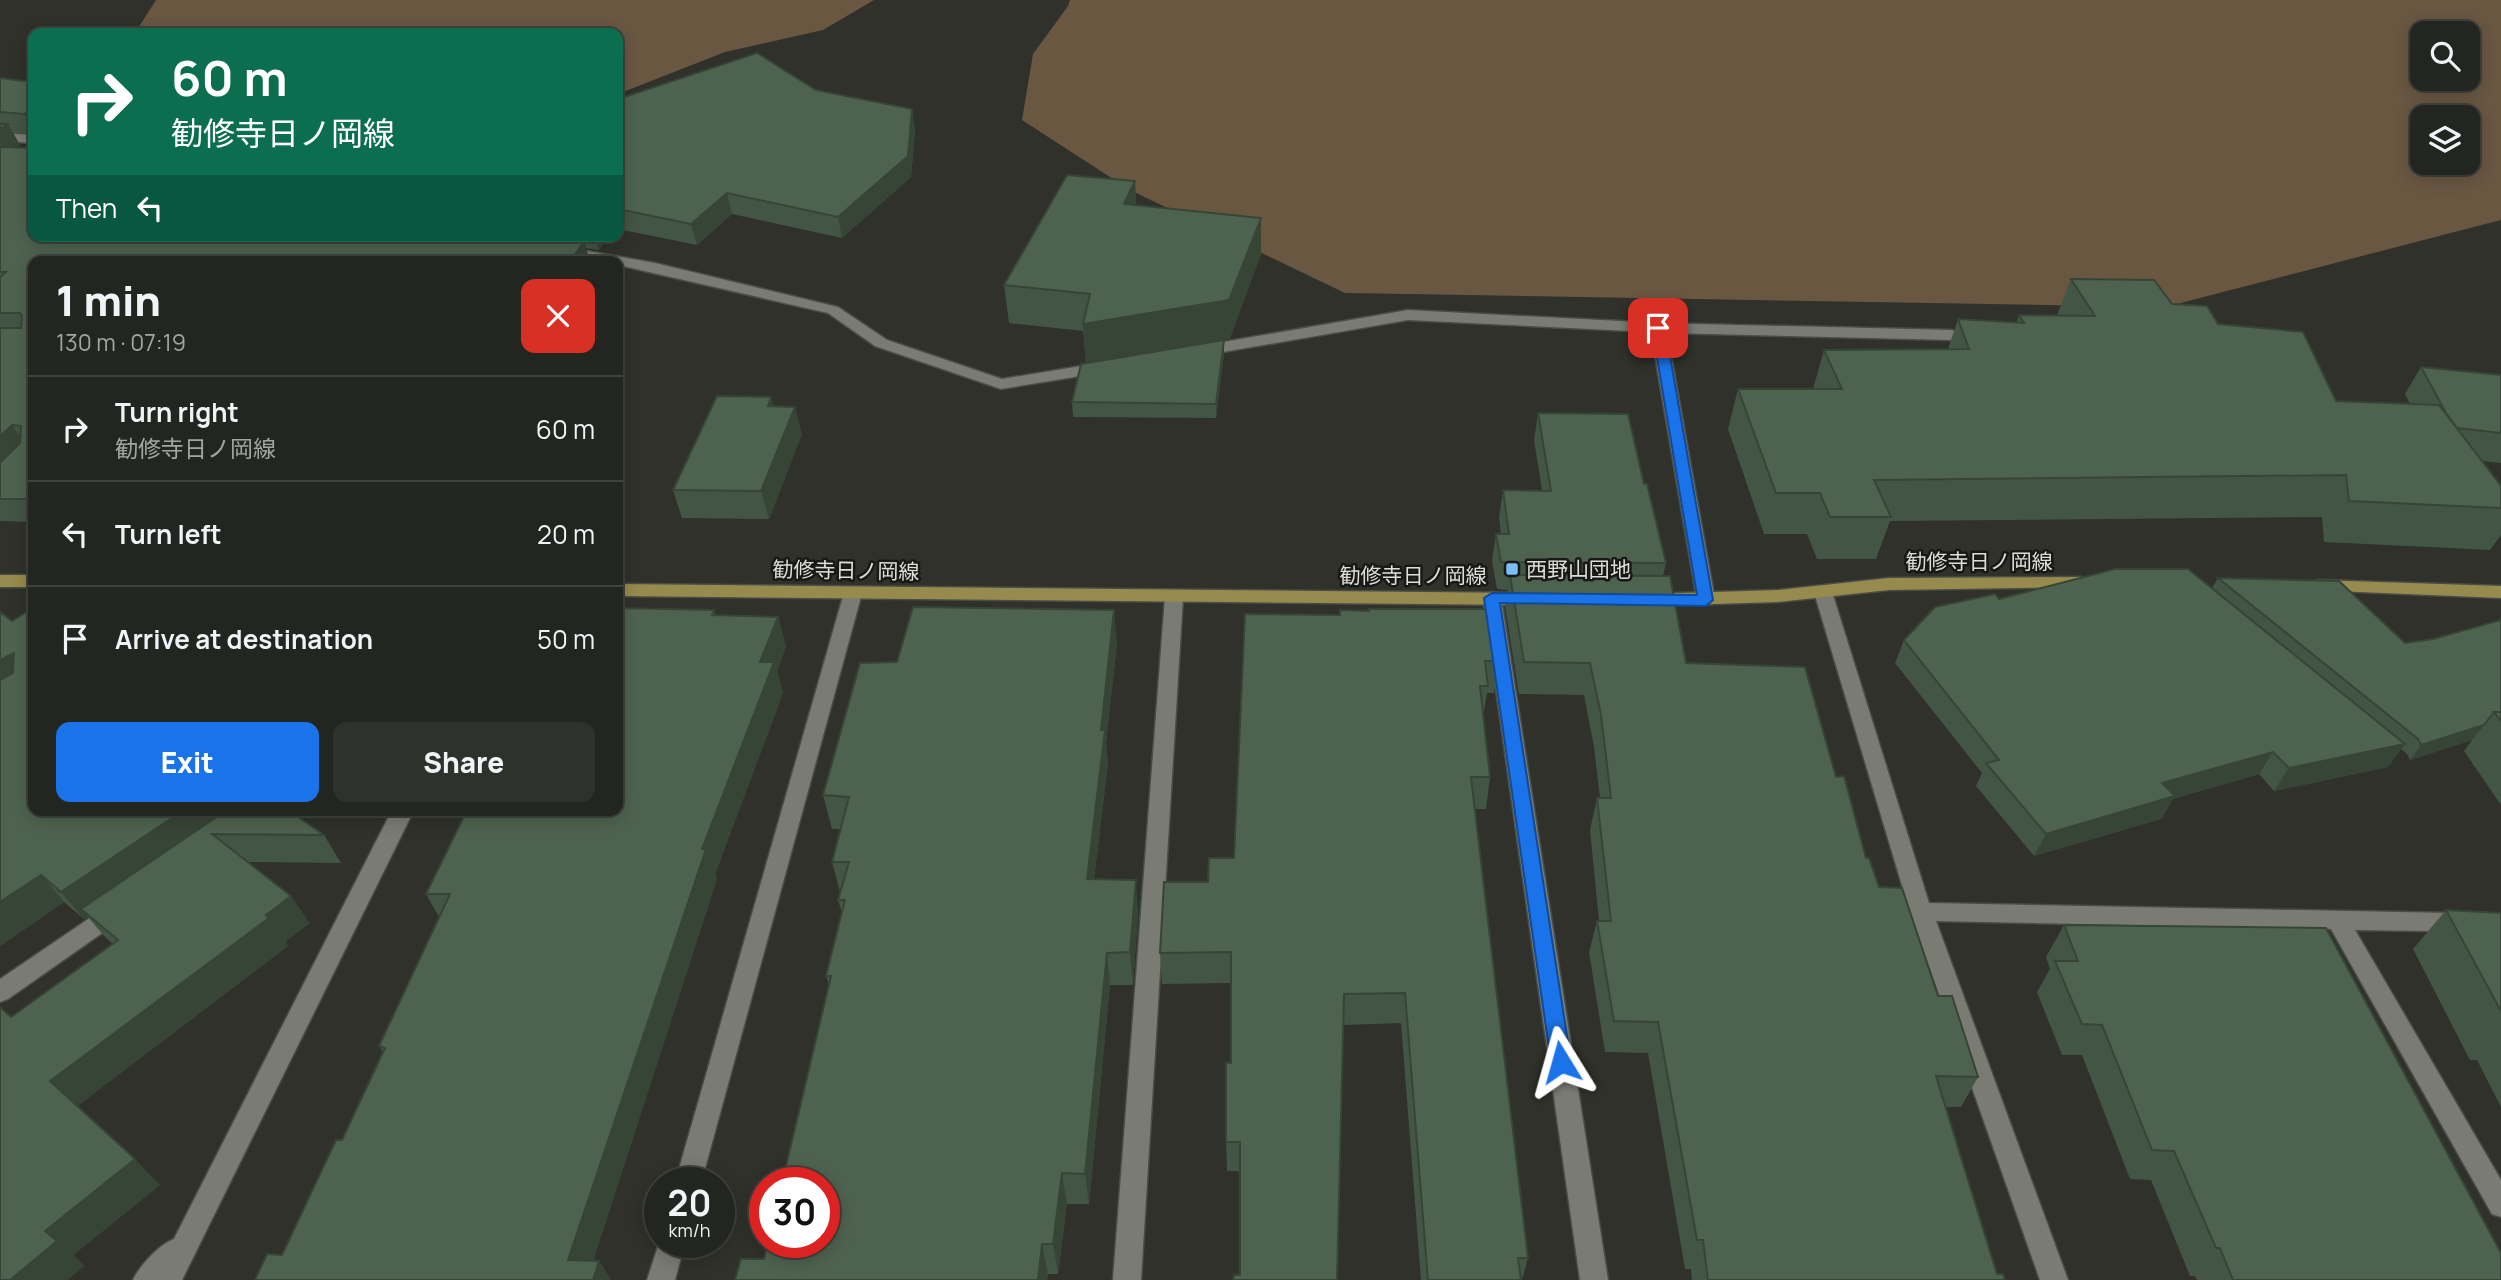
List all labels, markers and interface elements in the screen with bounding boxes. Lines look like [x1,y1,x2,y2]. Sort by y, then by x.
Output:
map controls [2410,21,2480,175]
button: search [2410,21,2480,91]
text: 60 m [171,44,288,111]
icon: right [56,56,147,147]
button: layers [2410,105,2480,175]
text: 勧修寺日ノ岡線 [171,111,395,155]
icon: left [131,189,169,227]
text: Then [56,190,117,226]
text: 1 min [56,271,161,329]
button: close [521,279,595,353]
pin [1628,298,1688,358]
icon: arrive [1639,309,1677,347]
text: 130 m · 07:19 [56,326,186,358]
text: Turn right [115,394,239,430]
icon: right [56,410,94,448]
text: 60 m [536,411,595,447]
text: 勧修寺日ノ岡線 [115,432,276,464]
icon: left [56,515,94,553]
text: Turn left [115,516,222,552]
text: 20 m [537,516,595,552]
street label: 勧修寺日ノ岡線 [1906,547,2053,575]
street label: 勧修寺日ノ岡線 [772,555,920,585]
place label: 西野山団地 [1526,555,1631,583]
street label: 勧修寺日ノ岡線 [1340,561,1487,589]
marker: 西野山団地 [1504,561,1520,577]
icon: arrive [56,620,94,658]
text: Arrive at destination [115,621,373,657]
text: 50 m [537,621,595,657]
button: Exit [56,722,319,802]
button: Share [333,722,595,802]
position arrow [1524,1025,1598,1099]
speed limit sign: 30 [749,1167,840,1258]
text: 20 [668,1179,711,1227]
text: km/h [669,1218,710,1242]

